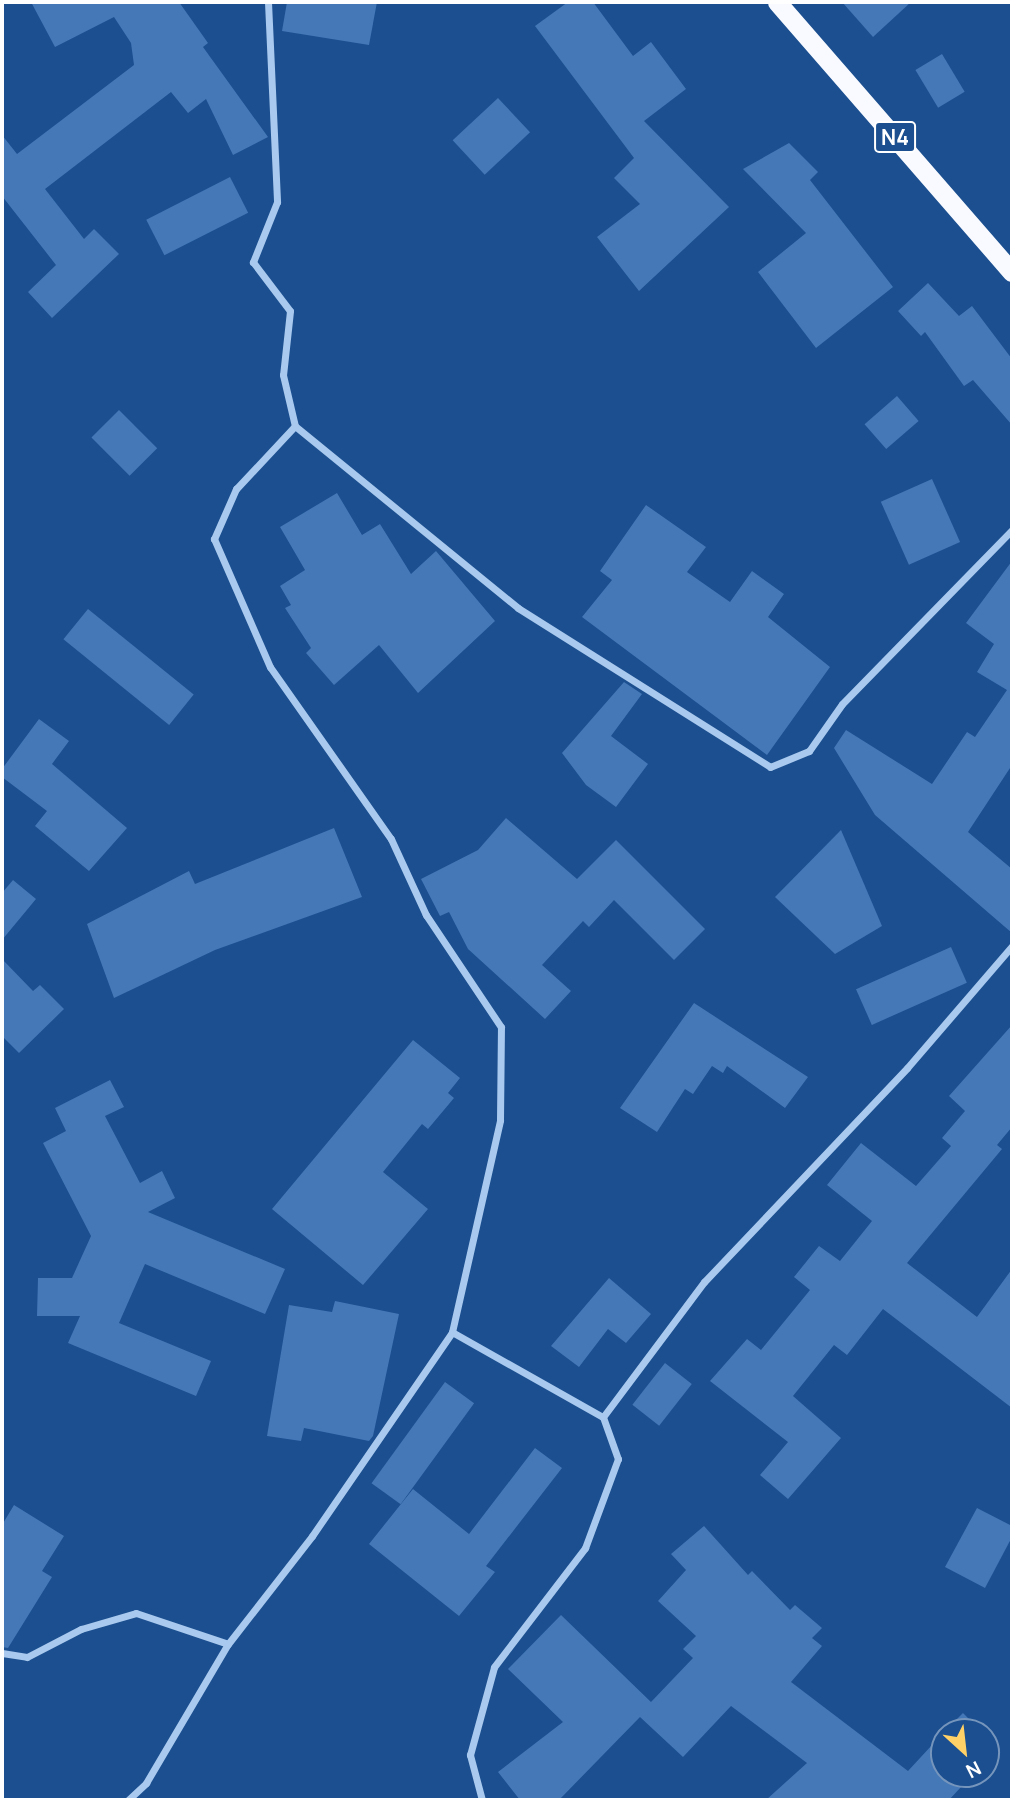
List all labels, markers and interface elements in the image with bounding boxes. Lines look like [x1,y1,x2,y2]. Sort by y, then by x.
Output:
road number: N4 [874,120,916,154]
north arrow [930,1718,1000,1788]
text: N [962,1755,986,1785]

